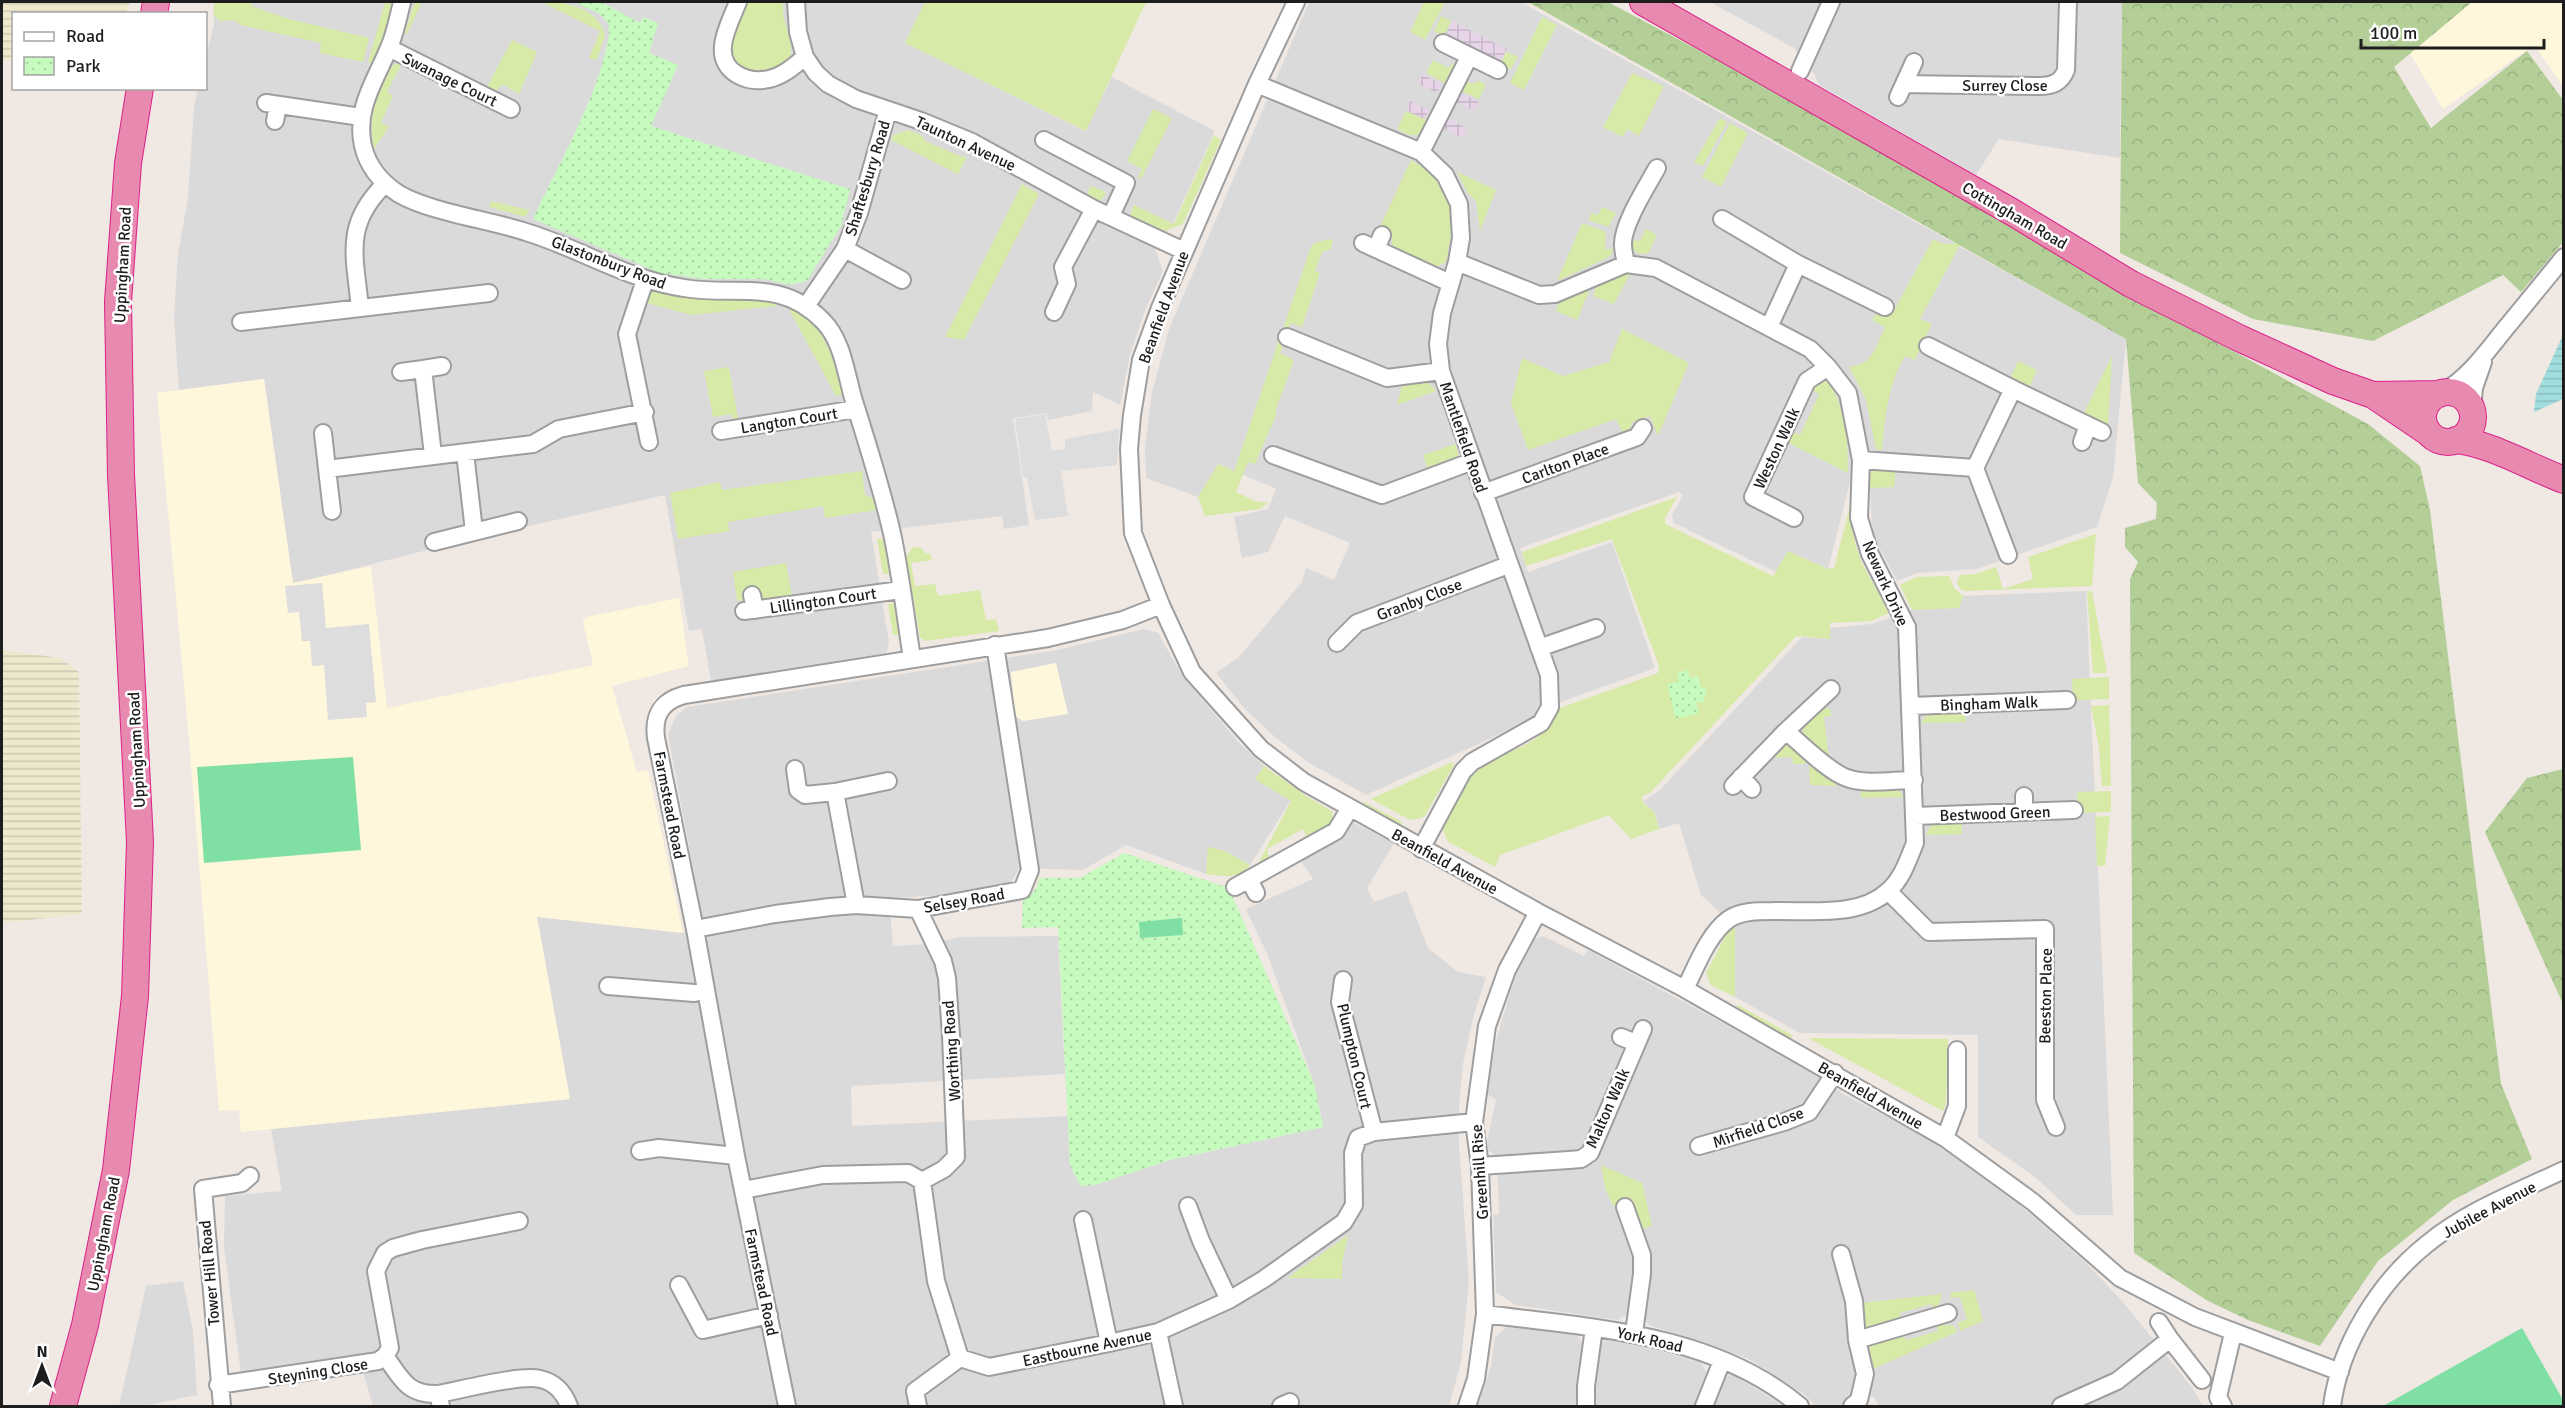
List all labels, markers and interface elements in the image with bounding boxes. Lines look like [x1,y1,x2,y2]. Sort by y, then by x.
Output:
legend [12,12,207,90]
scale bar [2361,12,2544,50]
text: 100 m [2370,22,2417,44]
text: Road [66,25,105,47]
street label: Swanage Court [399,48,501,112]
text: Park [66,55,101,77]
street label: Surrey Close [1962,76,2048,96]
street label: Taunton Avenue [912,112,1019,176]
street label: Shaftesbury Road [841,118,895,238]
street label: Cottingham Road [1958,178,2071,254]
street label: Uppingham Road [110,206,136,324]
street label: Glastonbury Road [548,232,669,294]
street label: Beanfield Avenue [1134,248,1194,366]
street label: Mantlefield Road [1435,379,1491,495]
street label: Langton Court [739,403,839,439]
street label: Weston Walk [1749,404,1805,492]
street label: Carlton Place [1519,439,1612,489]
street label: Newark Drive [1857,538,1913,629]
street label: Granby Close [1374,574,1465,625]
street label: Lillington Court [769,584,878,618]
street label: Uppingham Road [124,691,150,809]
street label: Bingham Walk [1940,692,2038,716]
street label: Farmstead Road [649,750,689,861]
street label: Bestwood Green [1939,802,2051,826]
street label: Beanfield Avenue [1388,824,1501,899]
street label: Selsey Road [922,884,1006,918]
street label: Beeston Place [2035,948,2057,1044]
street label: Worthing Road [938,1000,965,1102]
street label: Plumpton Court [1332,1001,1376,1111]
street label: Beanfield Avenue [1814,1058,1927,1134]
street label: Malton Walk [1581,1065,1634,1151]
street label: Mirfield Close [1710,1103,1807,1153]
street label: Greenhill Rise [1467,1124,1493,1220]
street label: Uppingham Road [83,1175,125,1293]
street label: Jubilee Avenue [2439,1177,2540,1243]
street label: Tower Hill Road [195,1219,225,1326]
street label: Farmstead Road [740,1227,782,1338]
street label: York Road [1615,1323,1685,1357]
street label: Eastbourne Avenue [1021,1325,1154,1371]
north arrow [12,1336,72,1396]
text: N [36,1342,48,1362]
street label: Steyning Close [267,1354,370,1390]

